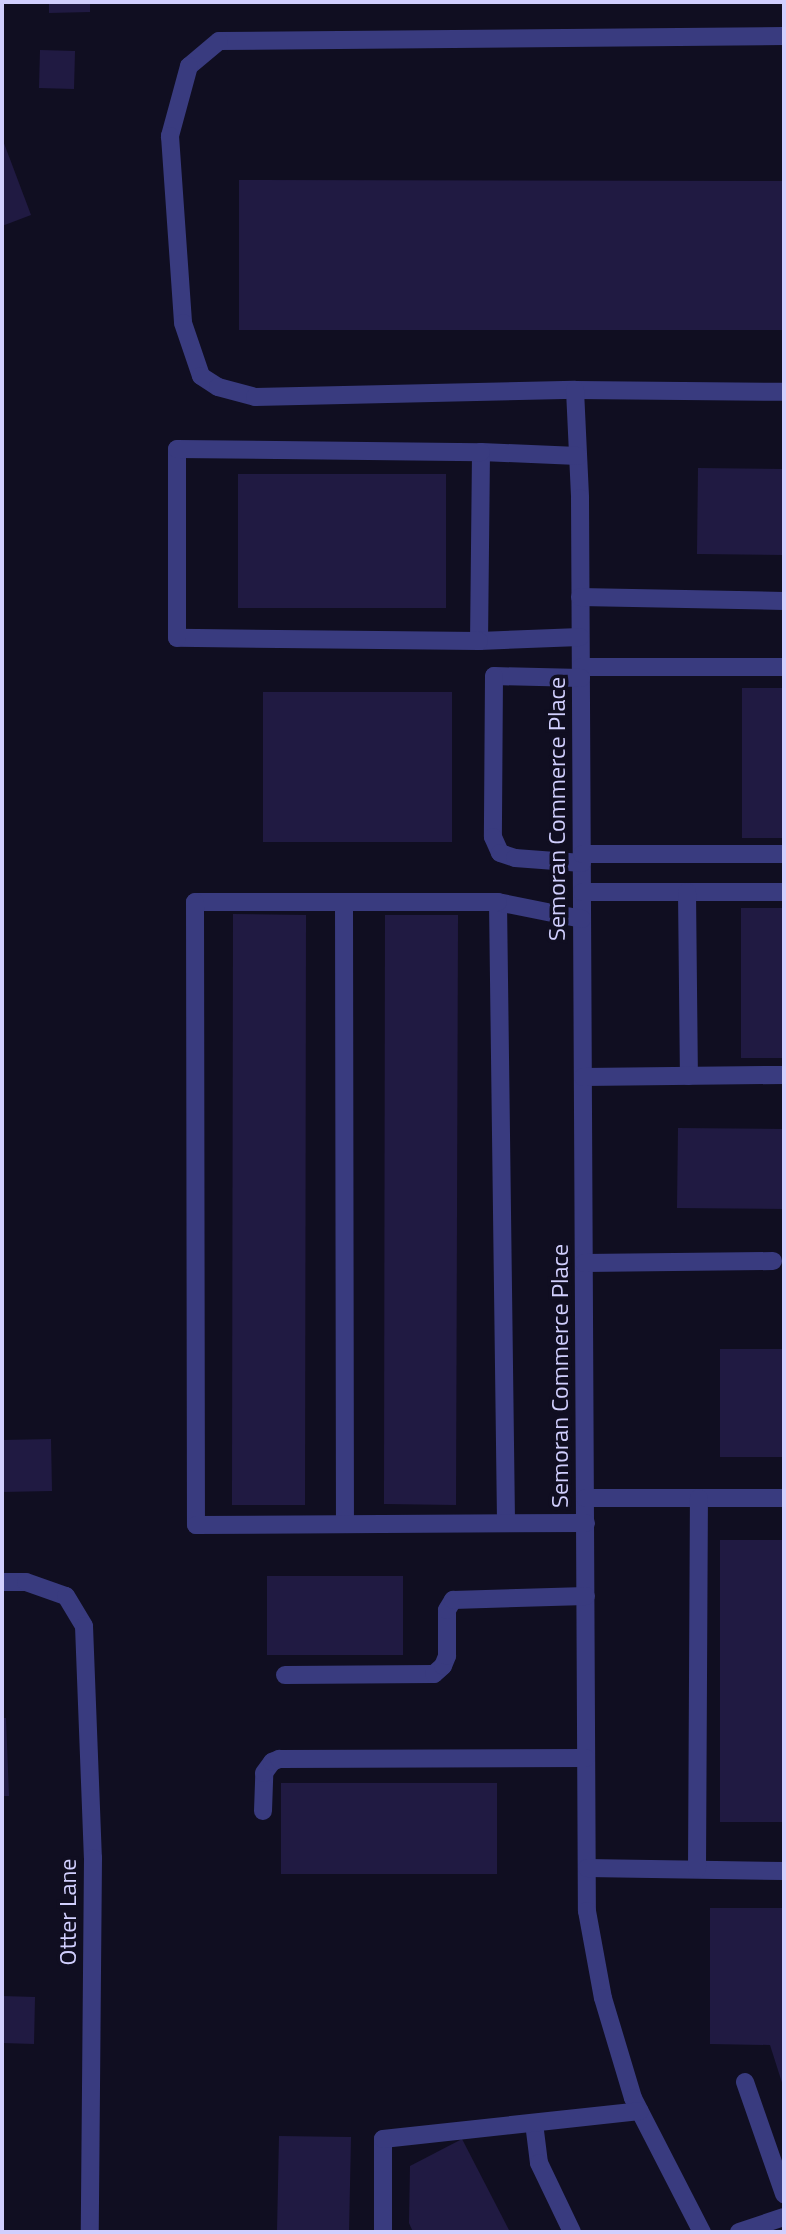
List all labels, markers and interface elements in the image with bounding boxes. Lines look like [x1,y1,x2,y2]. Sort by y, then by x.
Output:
street label: Semoran Commerce Place [543,677,571,941]
street label: Semoran Commerce Place [546,1244,574,1508]
street label: Otter Lane [54,1859,82,1965]

